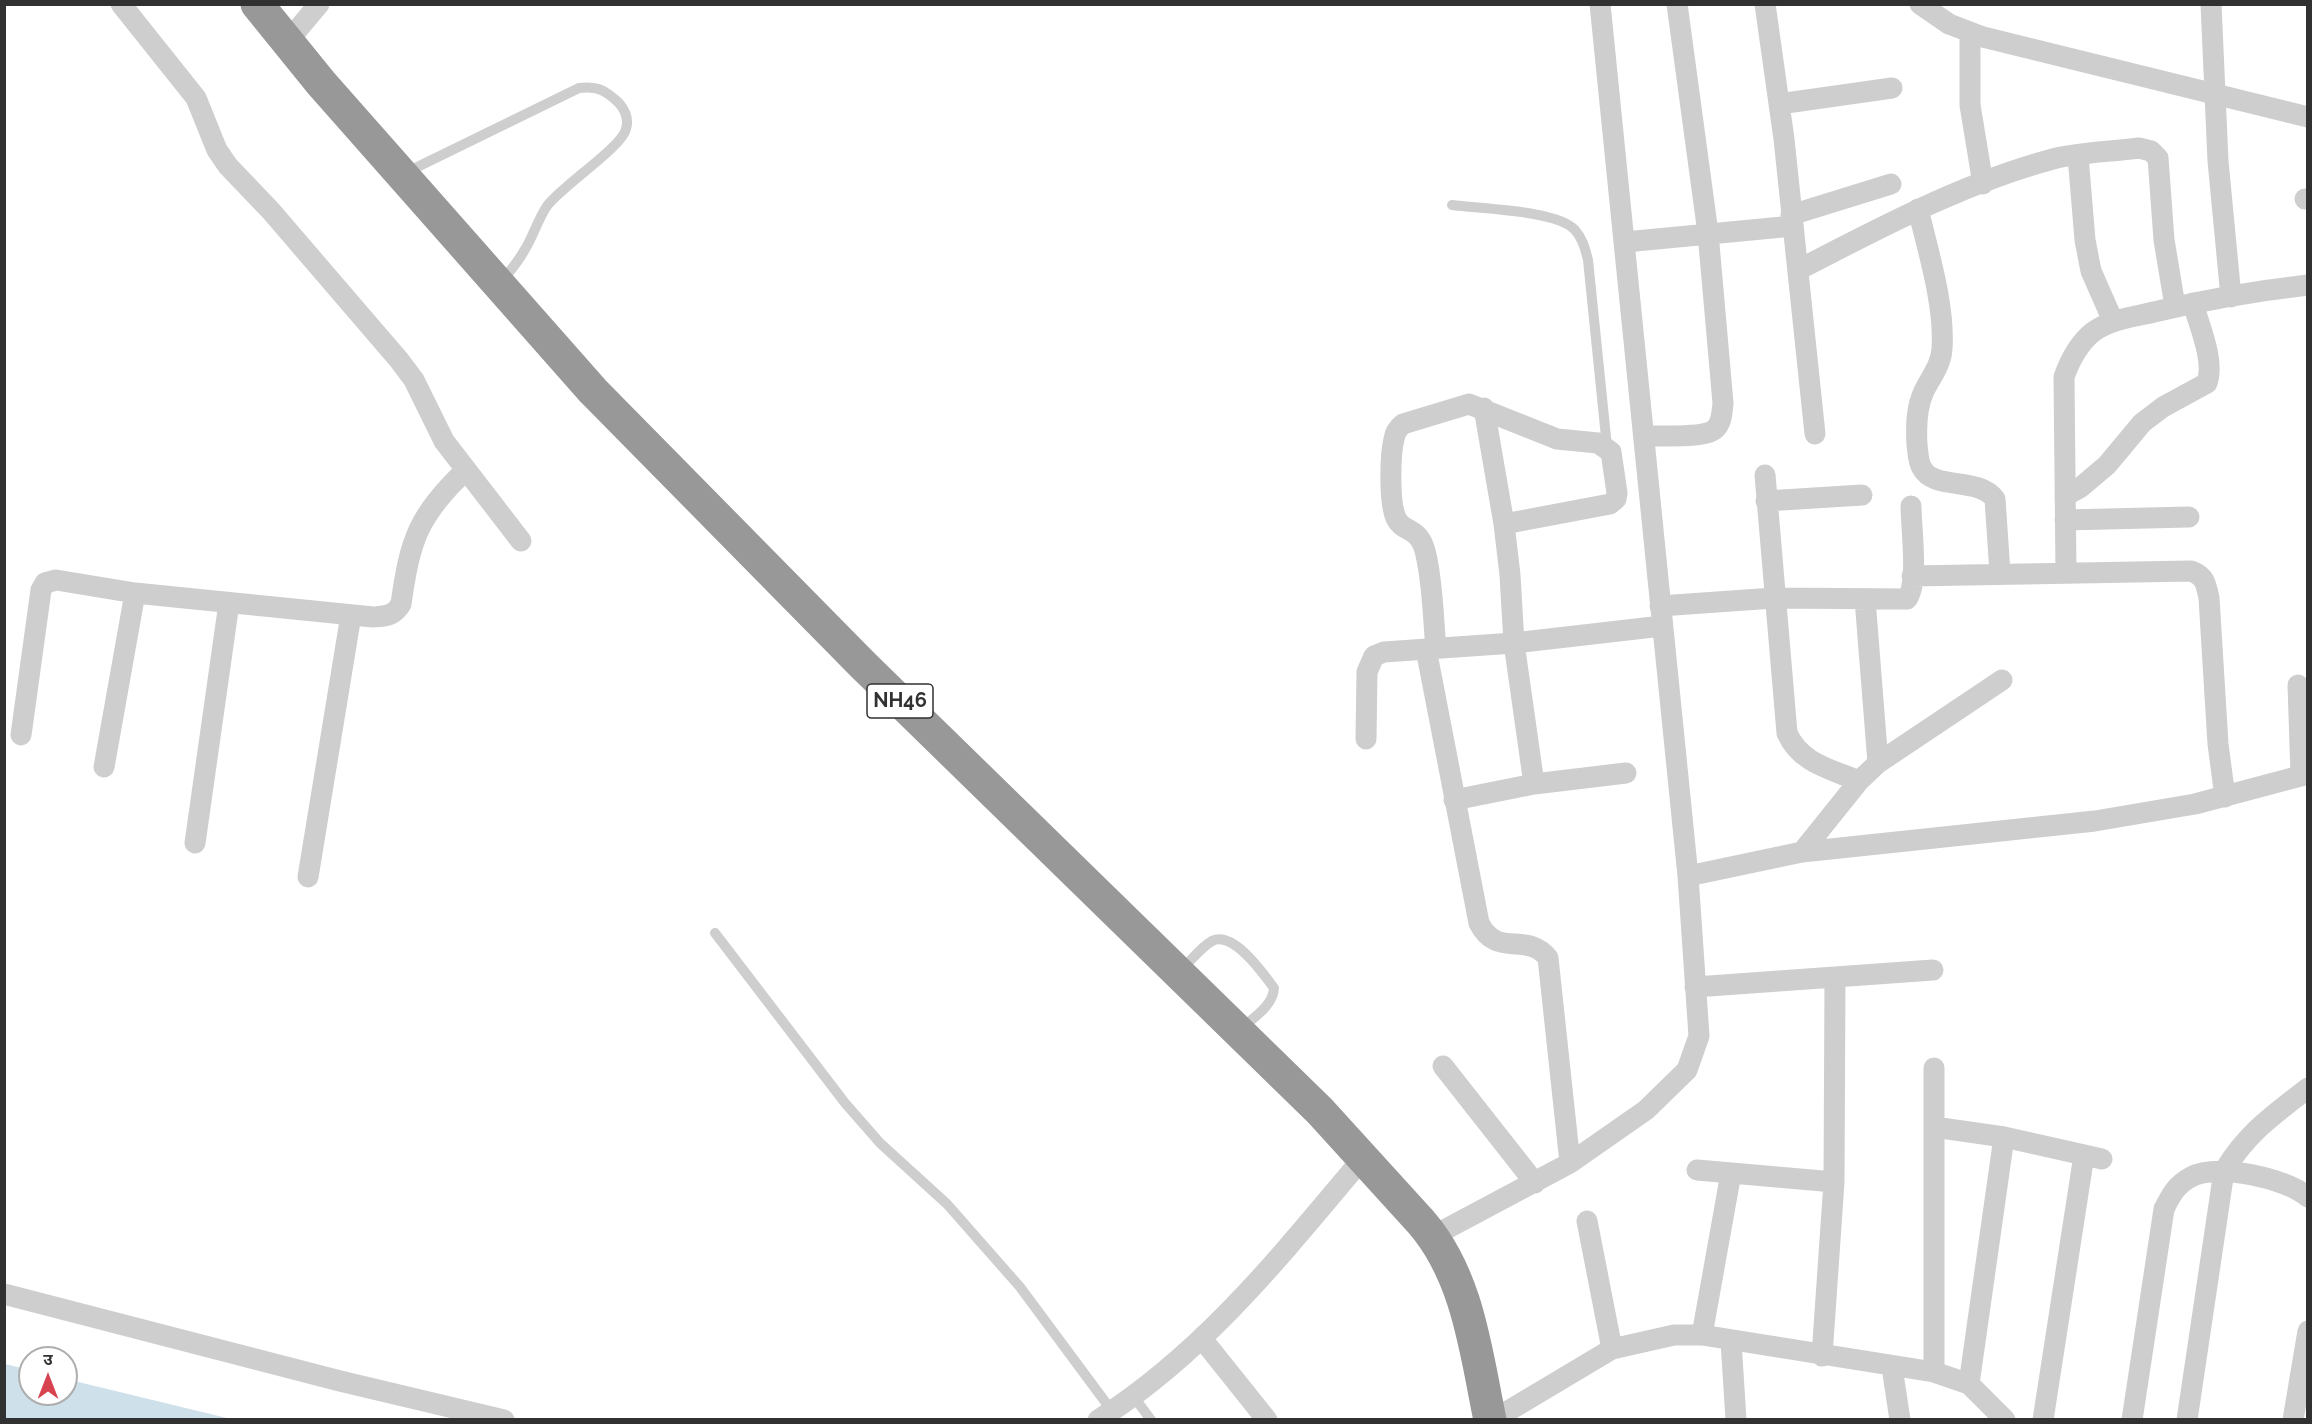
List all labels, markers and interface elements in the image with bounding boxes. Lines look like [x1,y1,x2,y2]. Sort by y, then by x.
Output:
road number: NH46 [867,684,933,718]
north arrow [18,1346,78,1406]
text: उ [43,1350,53,1369]

